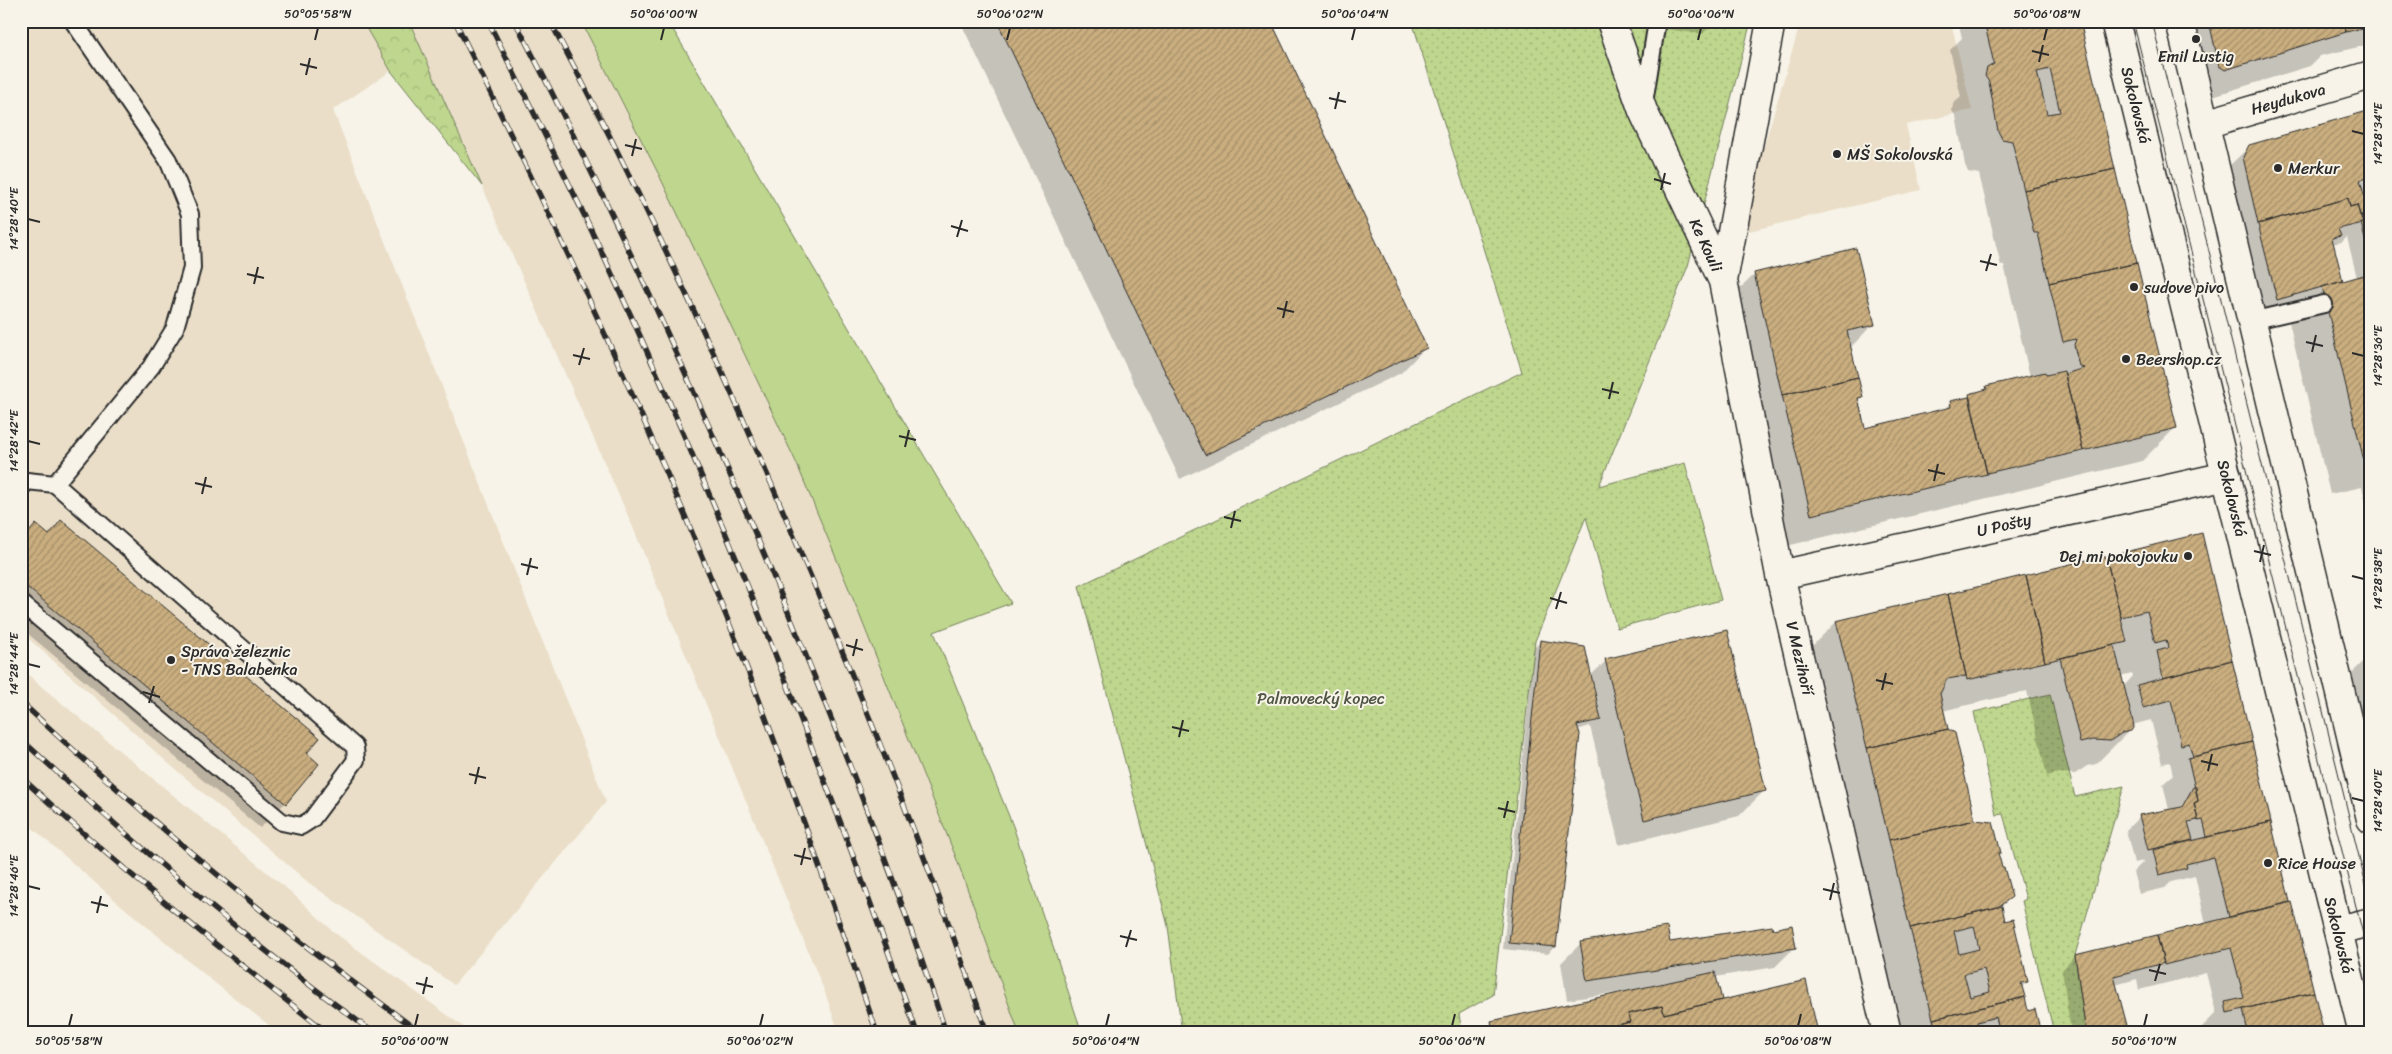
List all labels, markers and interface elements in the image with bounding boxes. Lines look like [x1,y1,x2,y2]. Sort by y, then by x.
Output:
text: 50°05'58"N [284,3,352,25]
text: 50°06'00"N [630,3,698,25]
text: 50°06'02"N [977,3,1044,25]
text: 50°06'04"N [1321,3,1389,25]
text: 50°06'06"N [1668,3,1735,25]
text: 50°06'08"N [2013,3,2081,25]
marker: Emil Lustig [2190,33,2202,45]
place label: Emil Lustig [2158,42,2234,71]
street label: Sokolovská [2112,63,2160,147]
street label: Heydukova [2247,74,2329,124]
text: 14°28'34"E [2367,102,2389,165]
place label: MŠ Sokolovská [1847,140,1953,169]
marker: MŠ Sokolovská [1831,148,1843,160]
place label: Merkur [2288,154,2341,183]
marker: Merkur [2272,162,2284,174]
text: 14°28'40"E [3,186,25,251]
street label: Ke Kouli [1681,213,1731,277]
place label: sudove pivo [2143,273,2224,302]
marker: sudove pivo [2128,281,2140,293]
text: 14°28'36"E [2367,324,2389,387]
place label: Beershop.cz [2136,345,2222,374]
marker: Beershop.cz [2120,353,2132,365]
text: 14°28'42"E [3,408,25,472]
street label: Sokolovská [2208,456,2256,540]
street label: U Pošty [1974,505,2035,545]
place label: Dej mi pokojovku [2059,542,2178,571]
text: 14°28'38"E [2367,547,2389,610]
marker: Dej mi pokojovku [2182,550,2194,562]
street label: V Mezihoří [1777,618,1823,700]
text: 14°28'44"E [3,631,25,696]
place label: Správa železnic - TNS Balabenka [181,637,298,684]
marker: Správa železnic - TNS Balabenka [165,654,177,666]
park label: Palmovecký kopec [1257,684,1385,713]
text: 14°28'40"E [2367,768,2389,833]
place label: Rice House [2278,849,2356,878]
text: 14°28'46"E [3,853,25,917]
marker: Rice House [2262,857,2274,869]
street label: Sokolovská [2315,893,2363,977]
text: 50°05'58"N [35,1030,103,1052]
text: 50°06'00"N [381,1030,449,1052]
text: 50°06'02"N [727,1030,794,1052]
text: 50°06'04"N [1072,1030,1140,1052]
text: 50°06'06"N [1419,1030,1486,1052]
text: 50°06'08"N [1764,1030,1832,1052]
text: 50°06'10"N [2112,1030,2177,1052]

